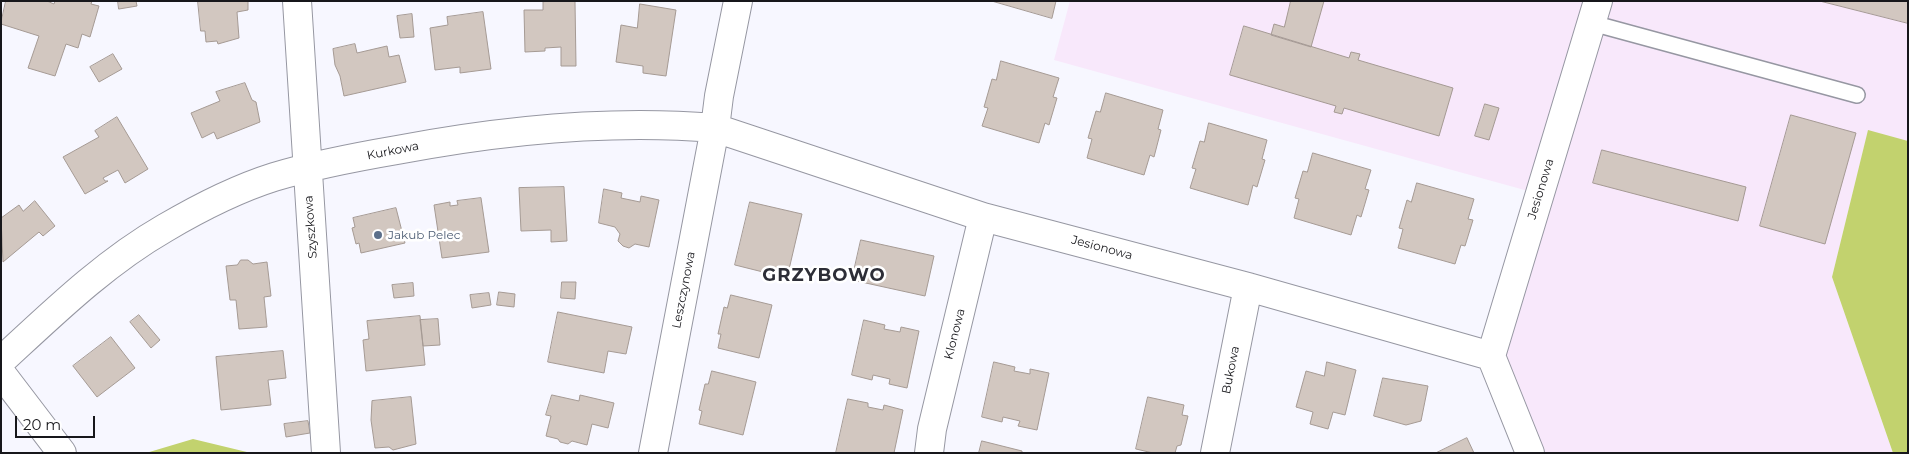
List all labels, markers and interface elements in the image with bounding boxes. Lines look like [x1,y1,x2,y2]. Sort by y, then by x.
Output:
street label: Kurkowa [366,139,420,163]
street label: Jesionowa [1525,157,1557,221]
street label: Szyszkowa [302,195,320,259]
place label: Jakub Pelec [388,228,460,242]
marker: Jakub Pelec [372,229,384,241]
street label: Jesionowa [1070,233,1134,263]
street label: Leszczynowa [669,250,699,330]
district label: GRZYBOWO [761,265,887,287]
street label: Klonowa [942,307,968,361]
street label: Bukowa [1219,345,1243,395]
scale bar [18,406,98,438]
text: 20 m [23,415,61,434]

